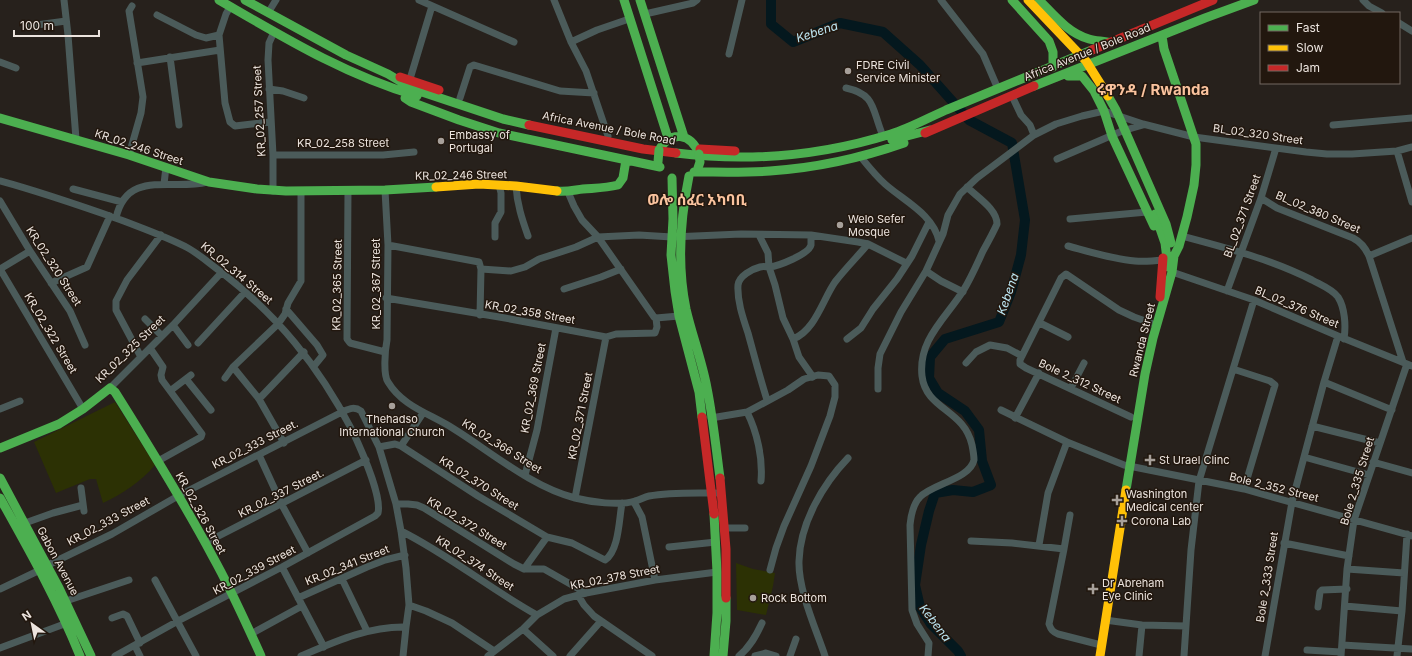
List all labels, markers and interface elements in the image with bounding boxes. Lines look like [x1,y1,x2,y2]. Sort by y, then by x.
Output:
scale bar [14,12,99,38]
legend [1260,12,1400,84]
text: 100 m [20,18,54,33]
water label: Kebena [794,18,840,45]
street label: Africa Avenue / Bole Road [1022,20,1152,84]
text: Fast [1296,20,1320,35]
text: Slow [1296,40,1324,55]
place label: FDRE Civil Service Minister [856,58,940,85]
text: Jam [1296,60,1320,75]
street label: KR_02_257 Street [250,65,268,157]
marker: FDRE Civil Service Minister [843,66,853,76]
district label: ሩዋንዳ / Rwanda [1097,80,1209,99]
street label: Africa Avenue / Bole Road [541,108,677,148]
street label: BL_02_320 Street [1212,121,1304,147]
street label: KR_02_246 Street [93,126,185,168]
place label: Embassy of Portugal [449,128,510,155]
street label: KR_02_258 Street [297,136,389,150]
marker: Embassy of Portugal [436,136,446,146]
street label: KR_02_246 Street [415,167,508,183]
street label: BL_02_371 Street [1220,172,1264,260]
street label: BL_02_380 Street [1273,188,1363,236]
district label: ወሎ ሰፈር አካባቢ [647,190,748,209]
place label: Welo Sefer Mosque [848,212,905,239]
marker: Welo Sefer Mosque [835,220,845,230]
street label: KR_02_320 Street [23,224,85,309]
street label: KR_02_367 Street [369,238,383,330]
street label: KR_02_314 Street [198,239,276,307]
street label: KR_02_365 Street [329,239,345,331]
water label: Kebena [993,271,1022,317]
street label: BL_02_376 Street [1253,283,1341,331]
street label: KR_02_322 Street [21,290,81,376]
street label: KR_02_358 Street [484,297,577,327]
street label: Rwanda Street [1126,301,1158,378]
street label: KR_02_325 Street [92,312,168,386]
street label: KR_02_369 Street [517,341,549,434]
street label: Bole 2_312 Street [1037,356,1124,406]
street label: KR_02_371 Street [565,371,595,461]
marker: Thehadso International Church [387,401,397,411]
place label: Thehadso International Church [339,412,445,439]
street label: KR_02_333 Street. [210,416,300,472]
street label: KR_02_366 Street [459,416,545,476]
street label: Bole 2_335 Street [1337,435,1377,527]
street label: KR_02_370 Street [437,453,522,513]
place label: St Urael Clinc [1159,453,1230,467]
marker: St Urael Clinc [1144,454,1156,466]
street label: KR_02_337 Street. [236,465,326,521]
street label: Bole 2_352 Street [1228,469,1320,505]
street label: KR_02_326 Street [173,470,230,557]
place label: Washington Medical center [1126,487,1203,514]
street label: KR_02_333 Street [64,493,152,549]
street label: KR_02_372 Street [424,494,510,553]
marker: Washington Medical center [1111,494,1123,506]
place label: Corona Lab [1131,514,1191,528]
marker: Corona Lab [1116,515,1128,527]
street label: Gabon Avenue [34,524,82,598]
street label: Bole 2_333 Street [1253,530,1281,623]
street label: KR_02_374 Street [433,532,517,594]
street label: KR_02_339 Street [210,542,298,598]
street label: KR_02_341 Street [303,542,391,588]
street label: KR_02_378 Street [569,561,661,593]
place label: Dr Abreham Eye Clinic [1102,576,1164,603]
marker: Dr Abreham Eye Clinic [1087,583,1099,595]
place label: Rock Bottom [761,591,827,605]
marker: Rock Bottom [748,593,758,603]
water label: Kebena [916,601,954,644]
north arrow [12,604,52,644]
text: N [19,607,34,624]

